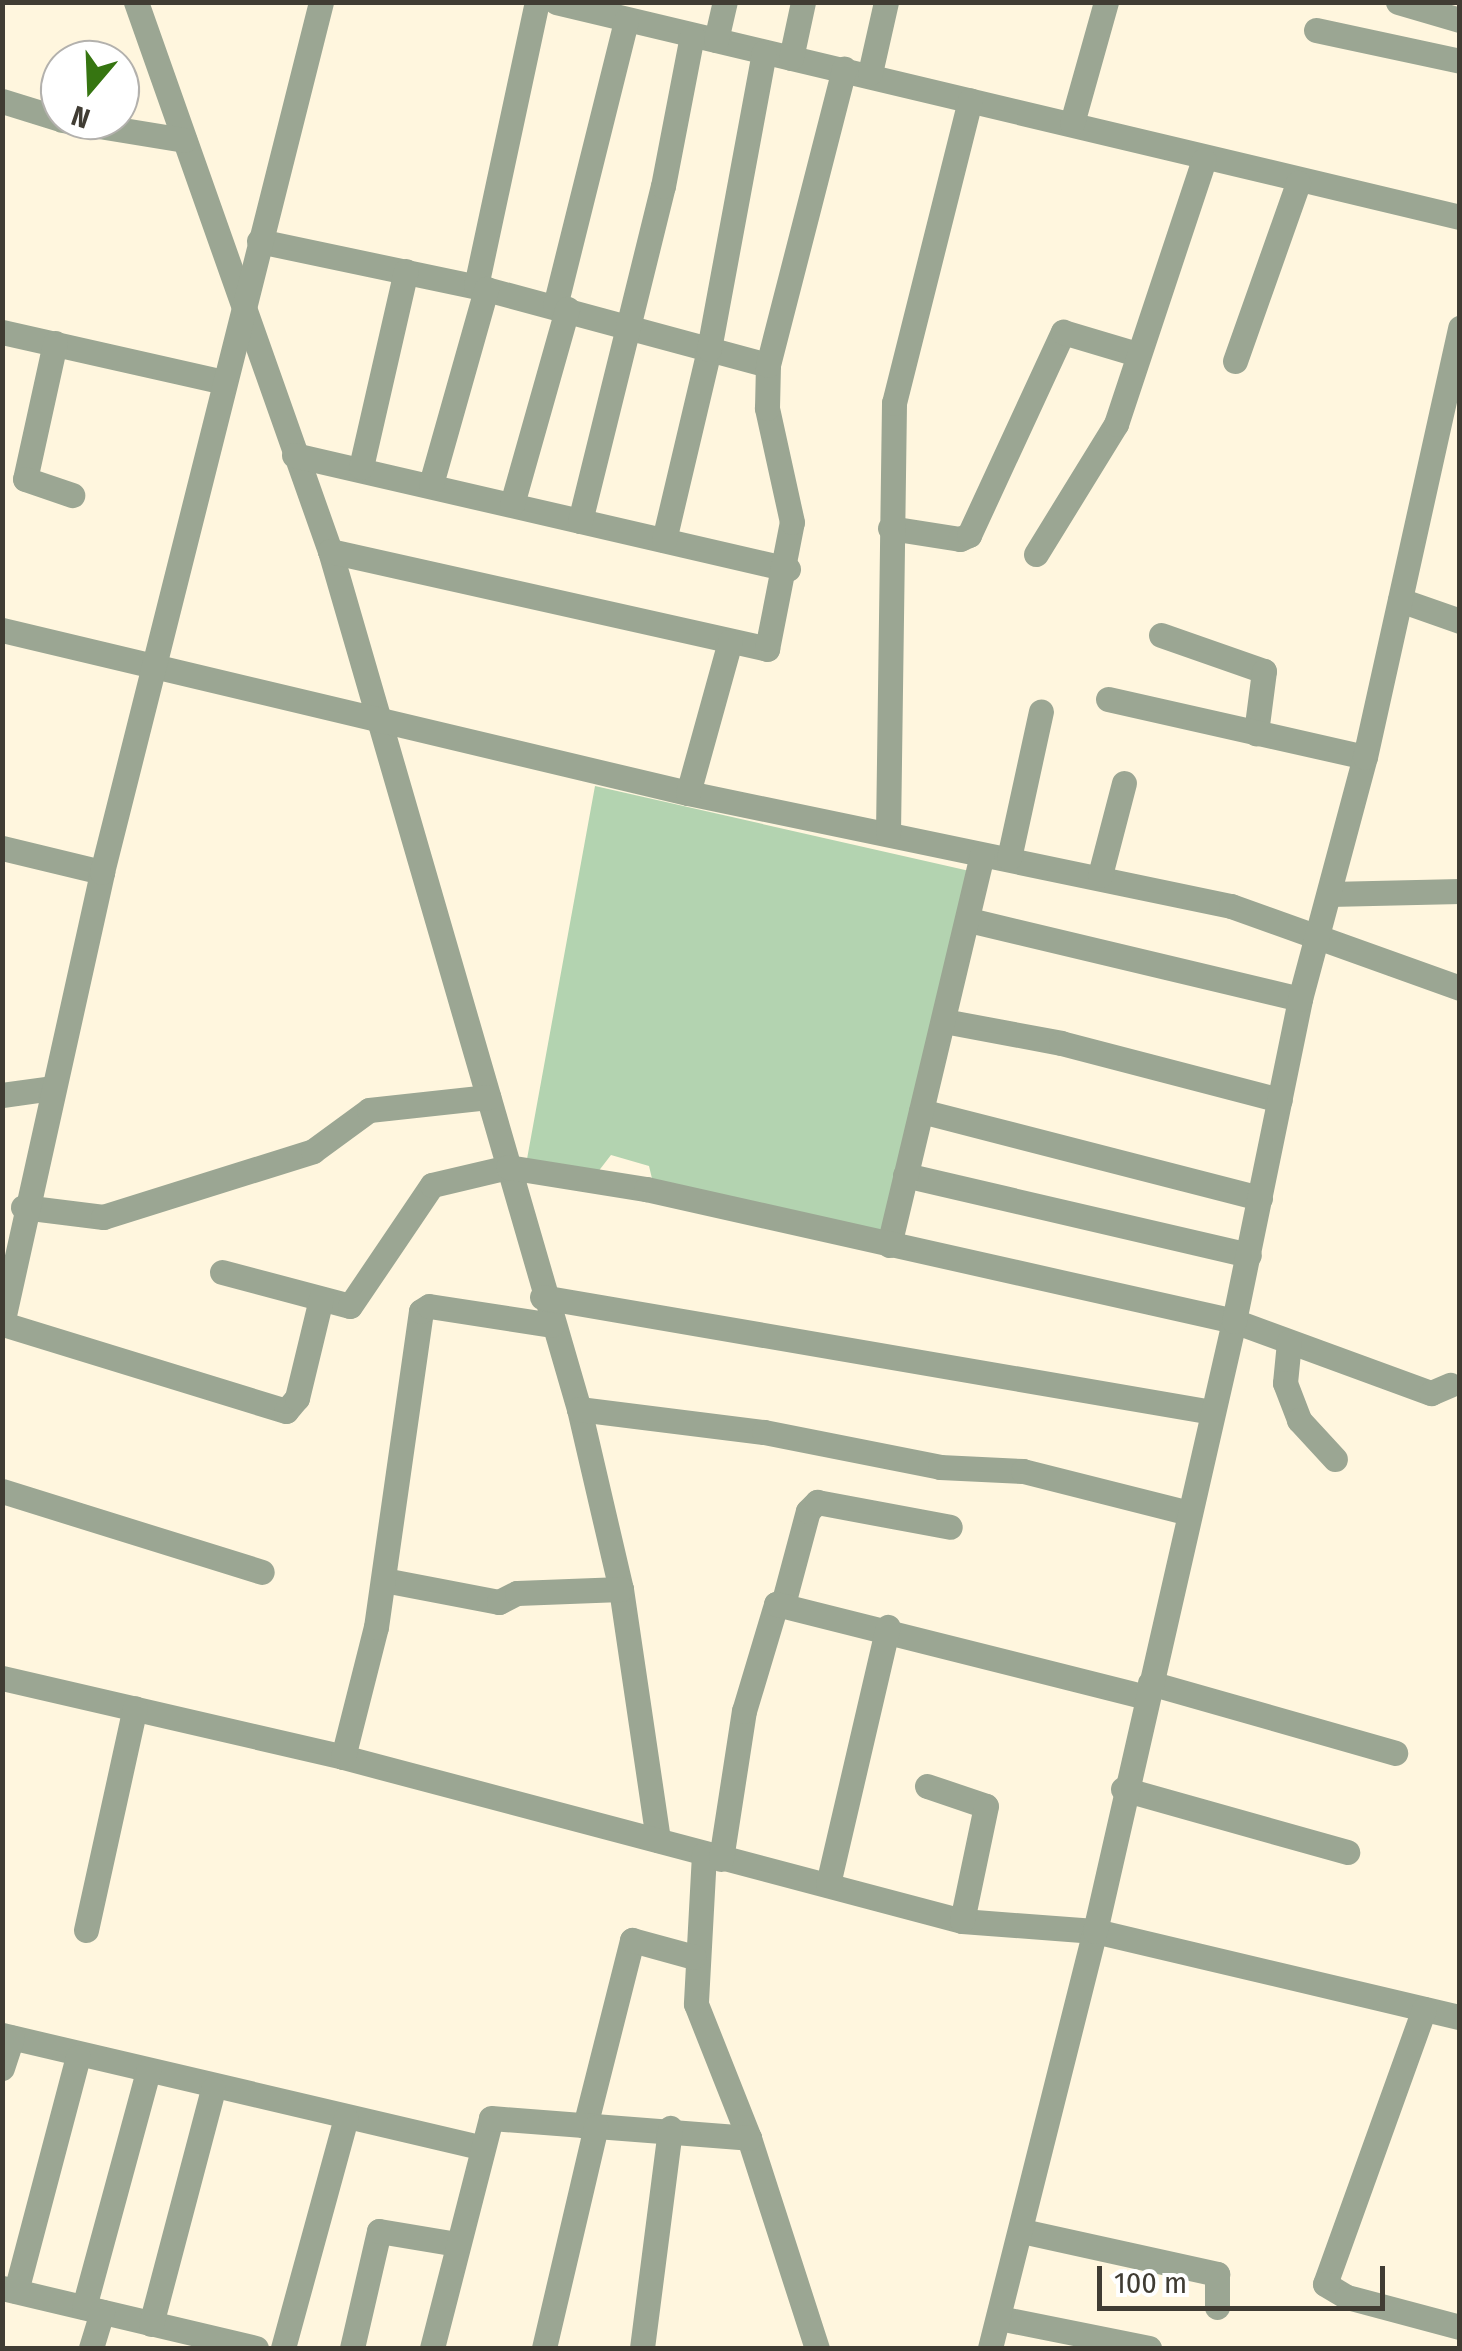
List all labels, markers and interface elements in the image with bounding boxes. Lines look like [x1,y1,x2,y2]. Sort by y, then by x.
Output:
north arrow [40,40,140,140]
text: N [67,99,94,135]
scale bar [1102,2246,1390,2308]
text: 100 m [1114,2265,1187,2301]

